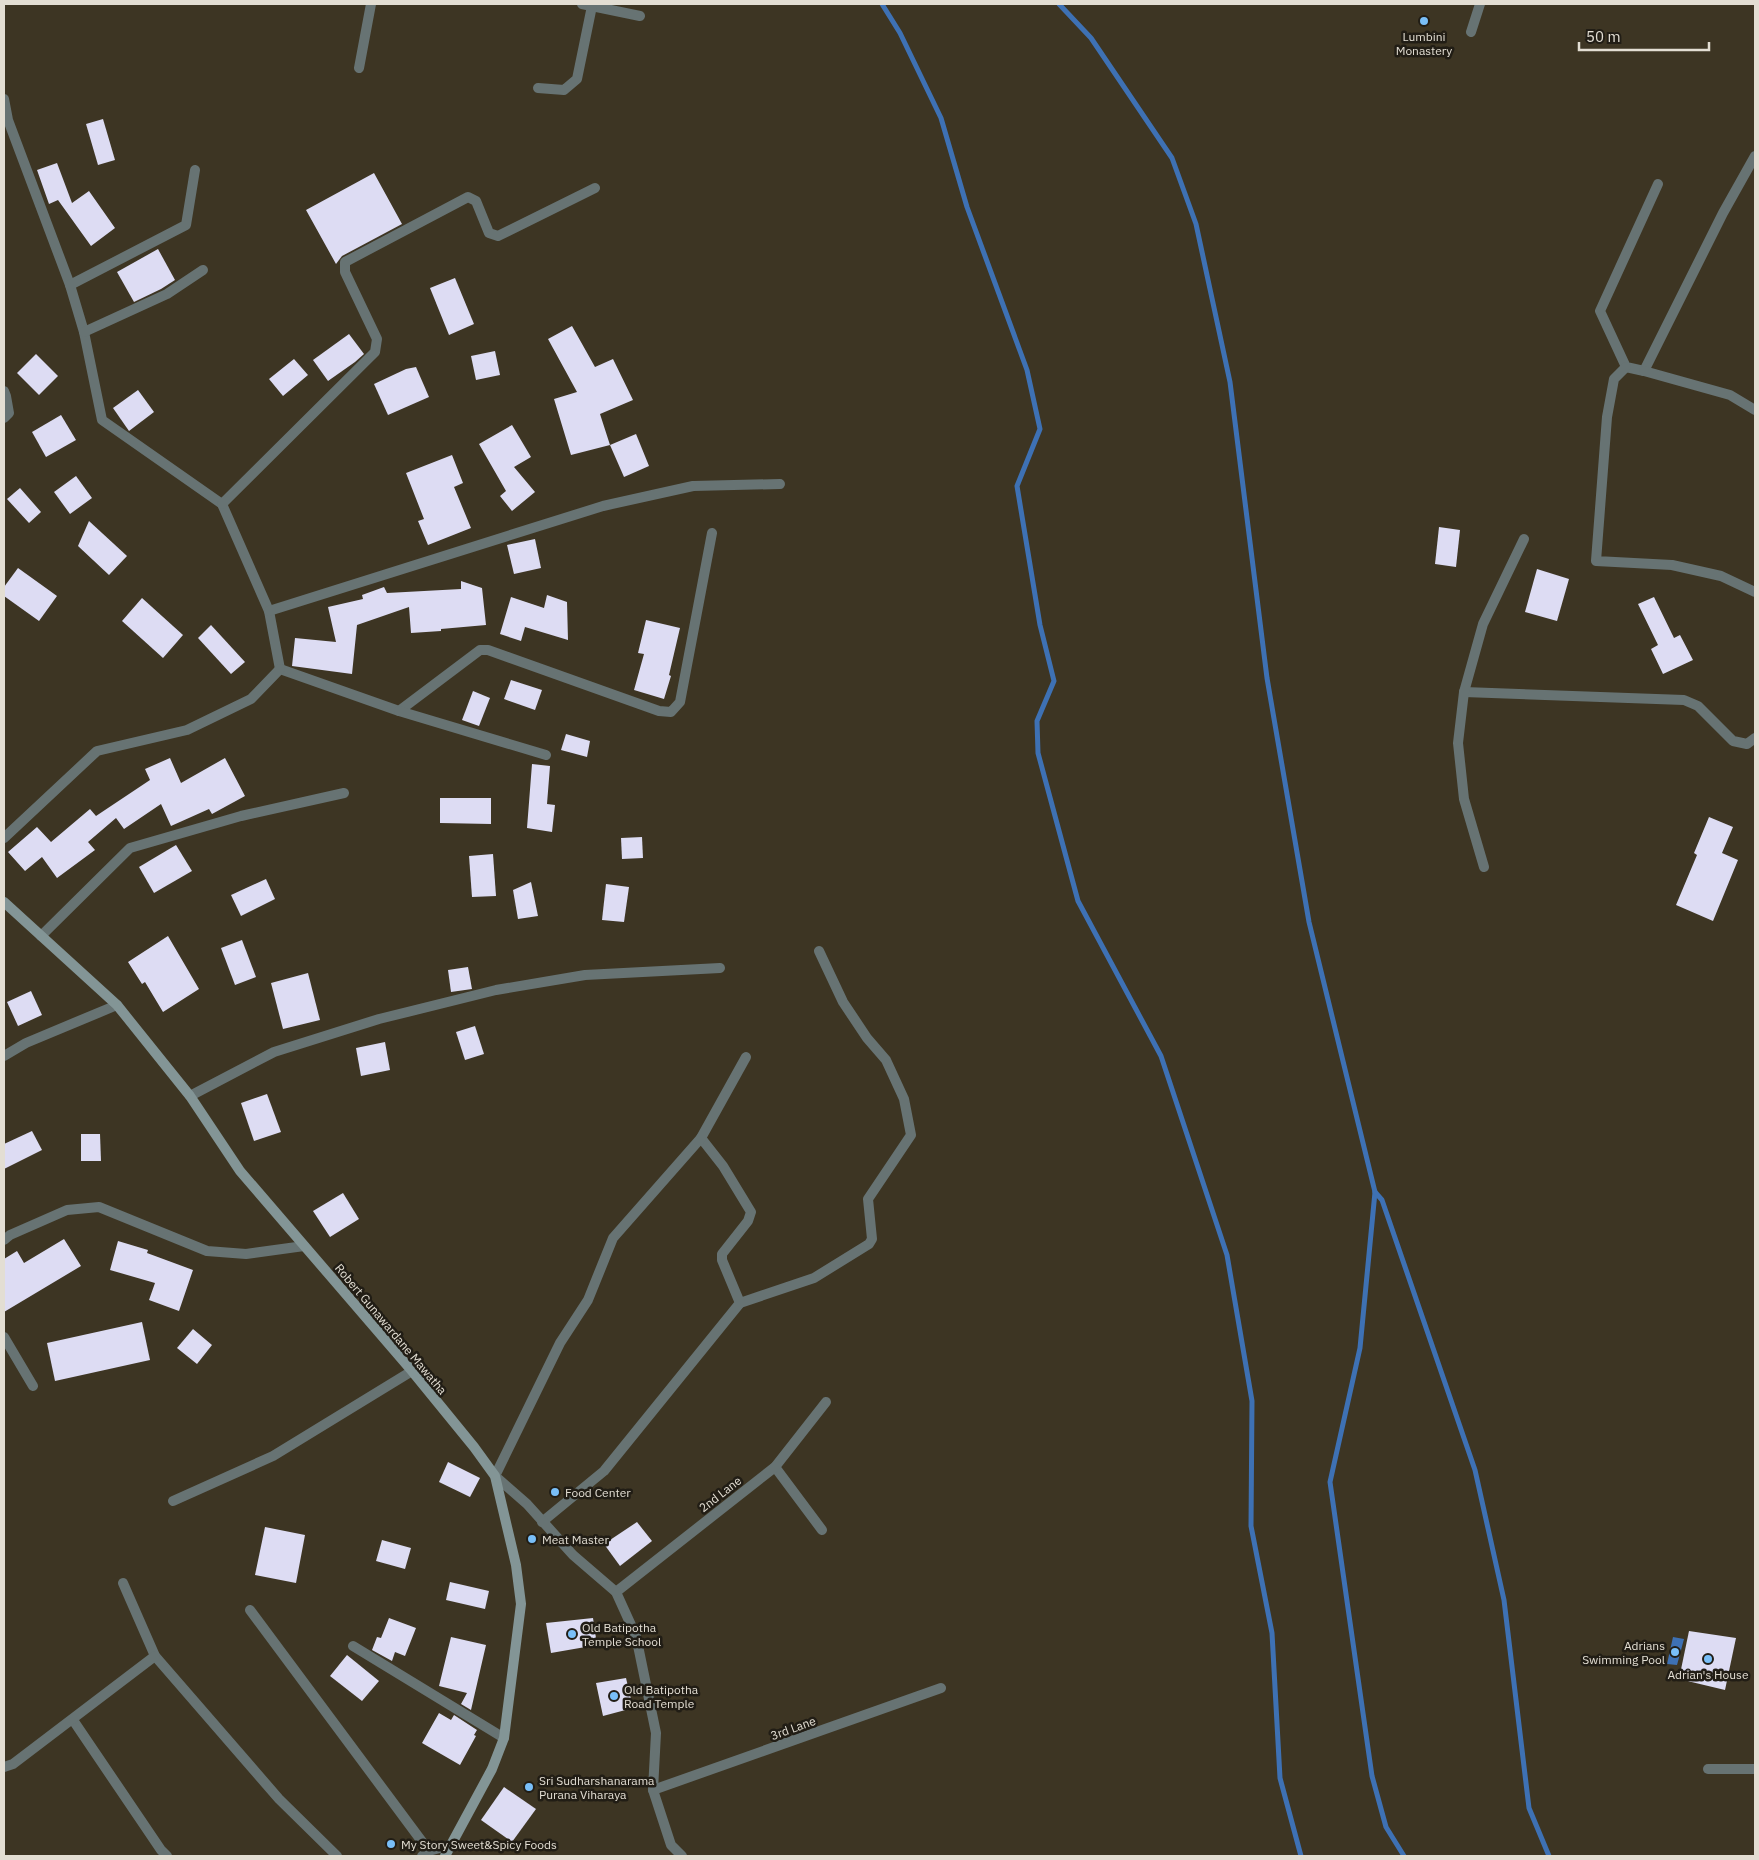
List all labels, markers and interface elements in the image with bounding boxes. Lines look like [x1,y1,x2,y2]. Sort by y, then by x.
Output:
marker: Lumbini Monastery [1418,15,1430,27]
scale bar [1579,20,1709,52]
text: 50 m [1586,27,1621,46]
place label: Lumbini Monastery [1396,29,1452,58]
street label: Robert Gunawardane Mawatha [332,1261,451,1398]
street label: 2nd Lane [696,1473,744,1515]
place label: Food Center [565,1485,631,1500]
marker: Food Center [549,1486,561,1498]
place label: Meat Master [542,1532,609,1547]
marker: Meat Master [526,1533,538,1545]
place label: Old Batipotha Temple School [582,1620,661,1649]
marker: Old Batipotha Temple School [566,1628,578,1640]
place label: Adrians Swimming Pool [1582,1638,1665,1667]
marker: Adrians Swimming Pool [1669,1646,1681,1658]
marker: Adrian's House [1702,1653,1714,1665]
place label: Adrian's House [1667,1667,1749,1682]
place label: Old Batipotha Road Temple [624,1682,699,1711]
marker: Old Batipotha Road Temple [608,1690,620,1702]
street label: 3rd Lane [768,1713,818,1743]
place label: Sri Sudharshanarama Purana Viharaya [539,1773,655,1802]
marker: Sri Sudharshanarama Purana Viharaya [523,1781,535,1793]
place label: My Story Sweet&Spicy Foods [401,1837,557,1852]
marker: My Story Sweet&Spicy Foods [385,1838,397,1850]

